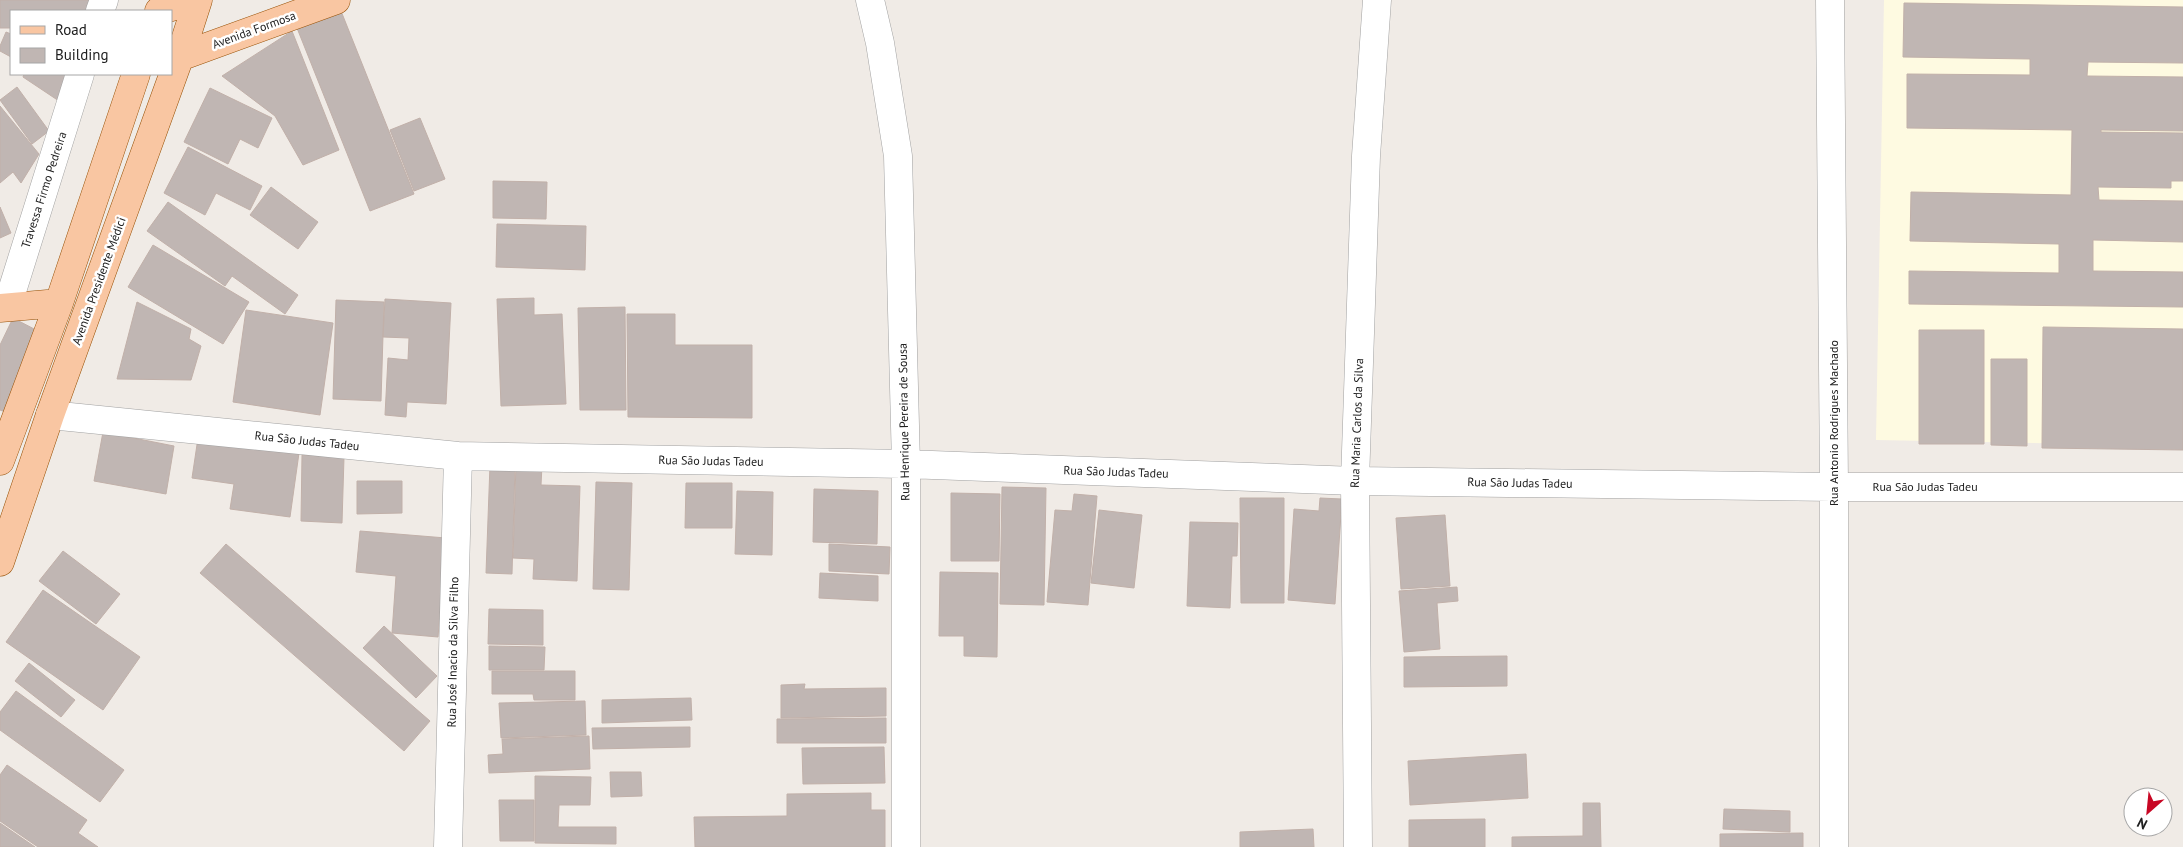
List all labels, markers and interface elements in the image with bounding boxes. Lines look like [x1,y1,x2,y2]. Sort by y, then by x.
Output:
street label: Avenida Formosa [210,7,298,52]
legend [10,10,172,75]
text: Road [55,20,87,39]
text: Building [55,45,109,64]
street label: Travessa Firmo Pedreira [18,130,69,250]
street label: Avenida Presidente Médici [68,215,129,347]
street label: Rua Antonio Rodrigues Machado [1826,340,1841,506]
street label: Rua Henrique Pereira de Sousa [895,343,912,501]
street label: Rua Maria Carlos da Silva [1347,358,1366,488]
street label: Rua São Judas Tadeu [254,428,360,453]
street label: Rua São Judas Tadeu [658,452,764,469]
street label: Rua São Judas Tadeu [1063,462,1169,481]
street label: Rua São Judas Tadeu [1467,474,1573,491]
street label: Rua São Judas Tadeu [1872,479,1978,494]
street label: Rua José Inacio da Silva Filho [444,576,461,727]
north arrow [2123,787,2173,837]
text: N [2134,813,2150,834]

